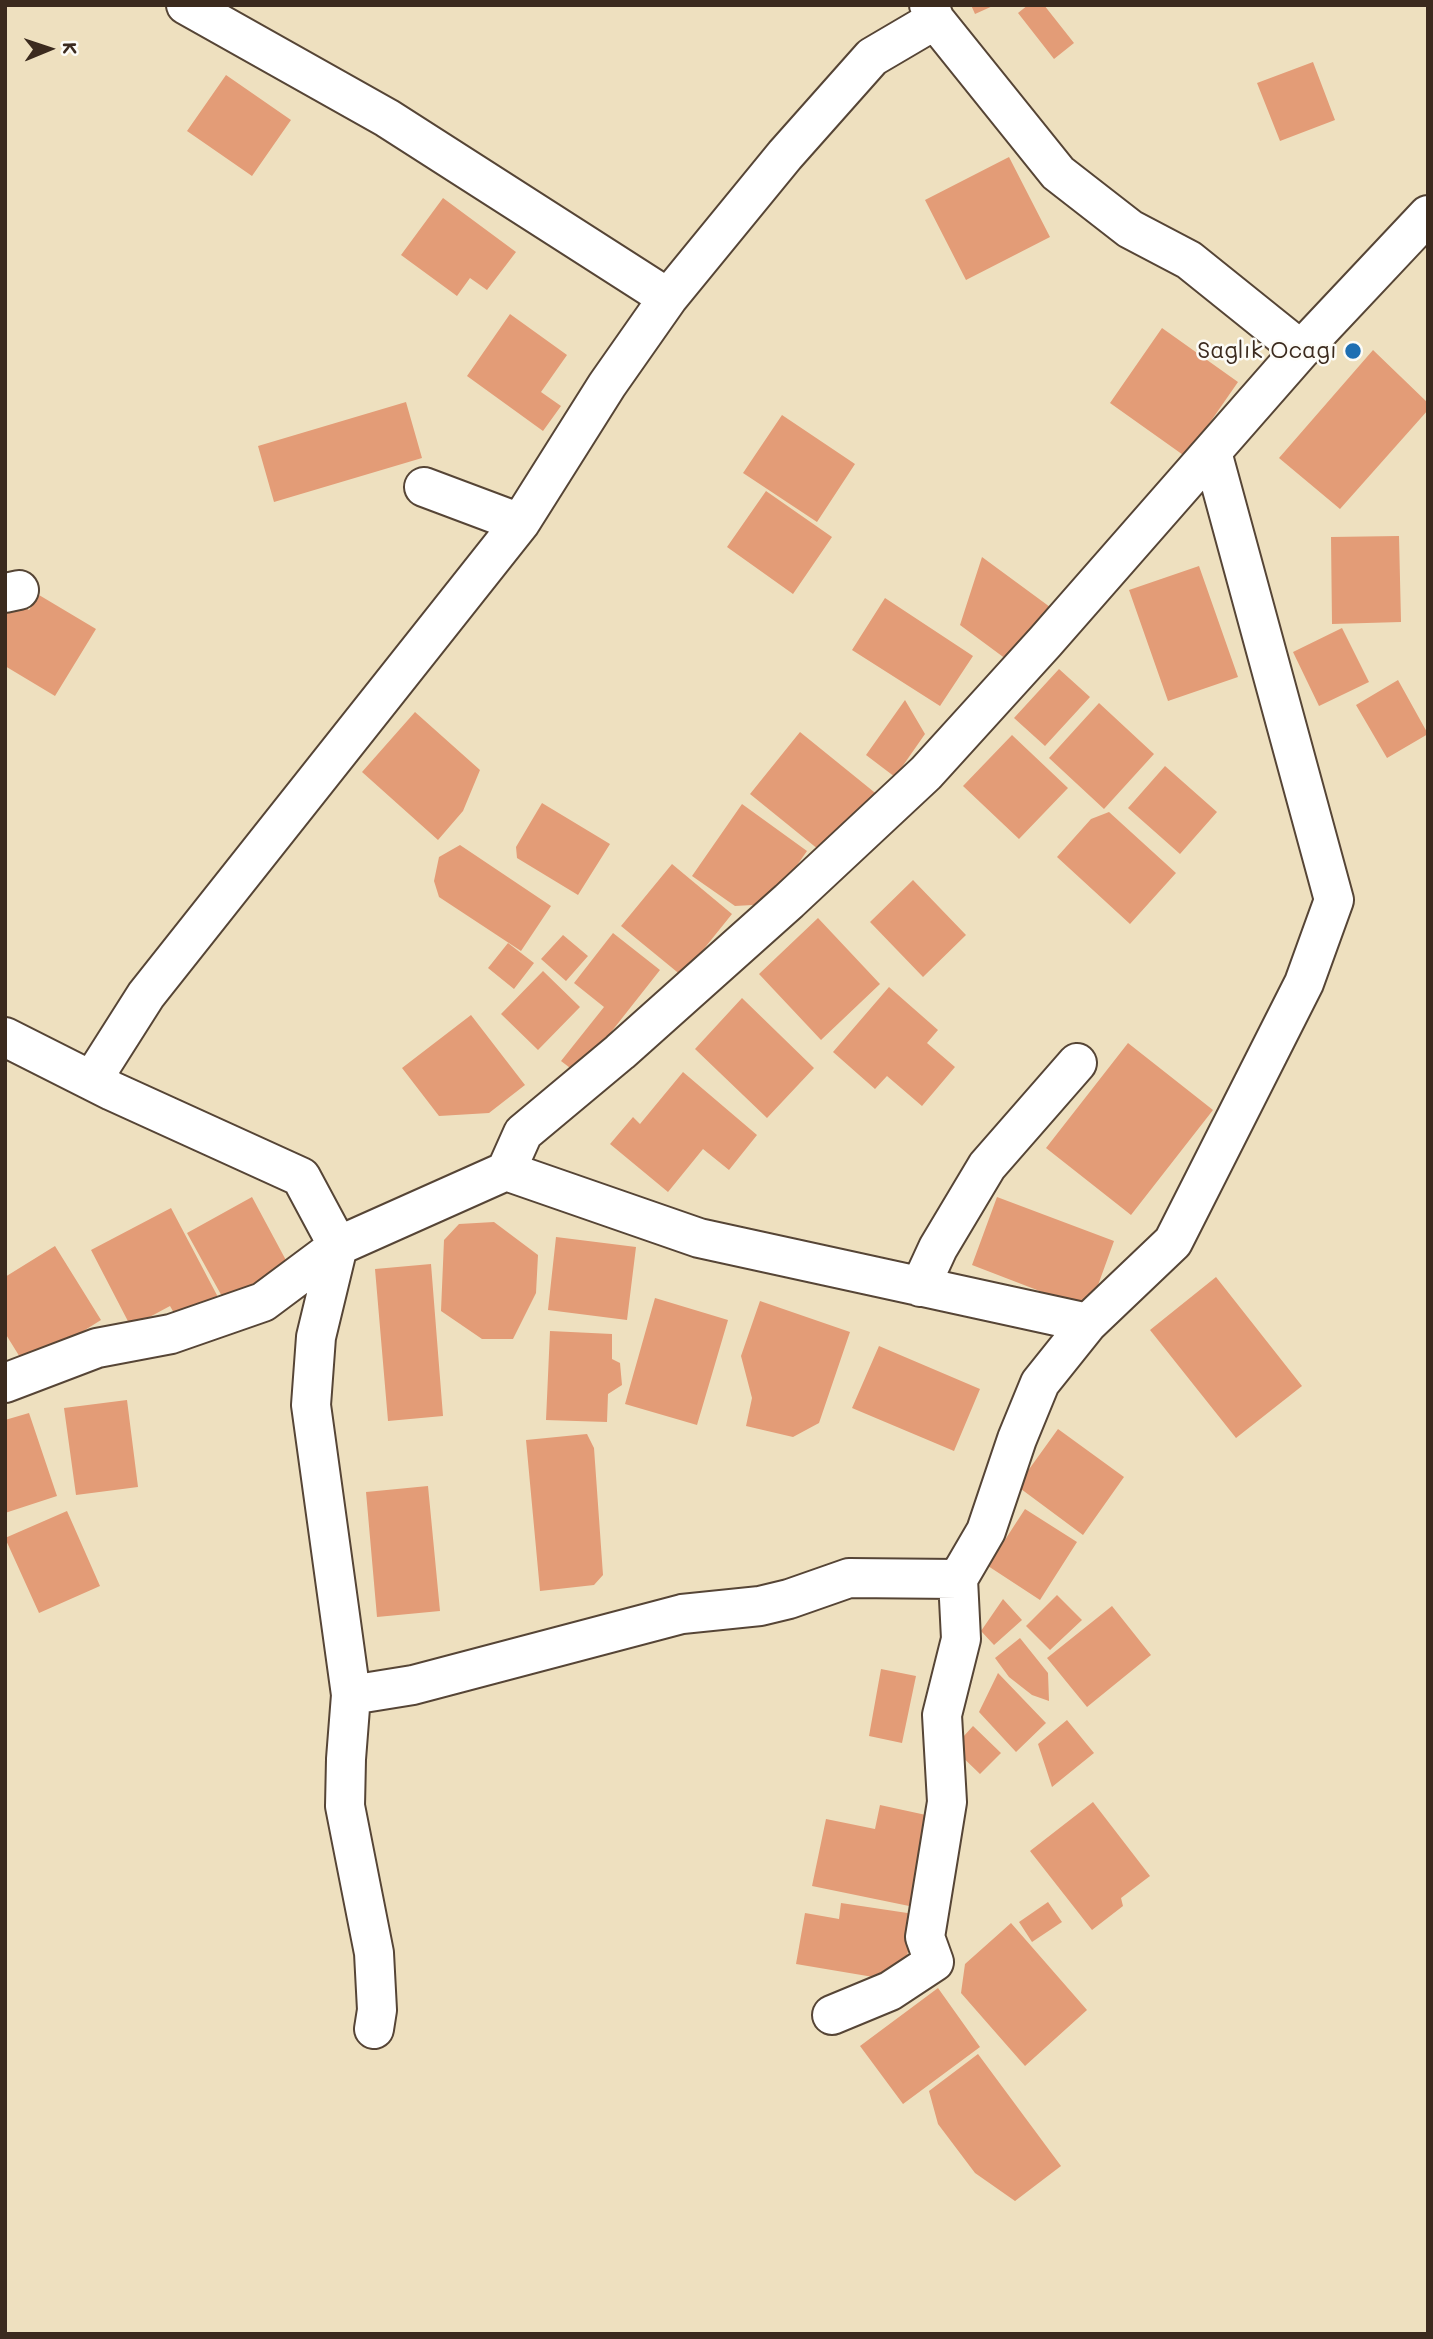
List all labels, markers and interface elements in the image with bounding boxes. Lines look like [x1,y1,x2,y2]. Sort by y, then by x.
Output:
north arrow [14,14,84,84]
text: K [58,42,83,55]
place label: Saglık Ocagı [1197,337,1337,365]
marker: Saglık Ocagı [1343,341,1363,361]

